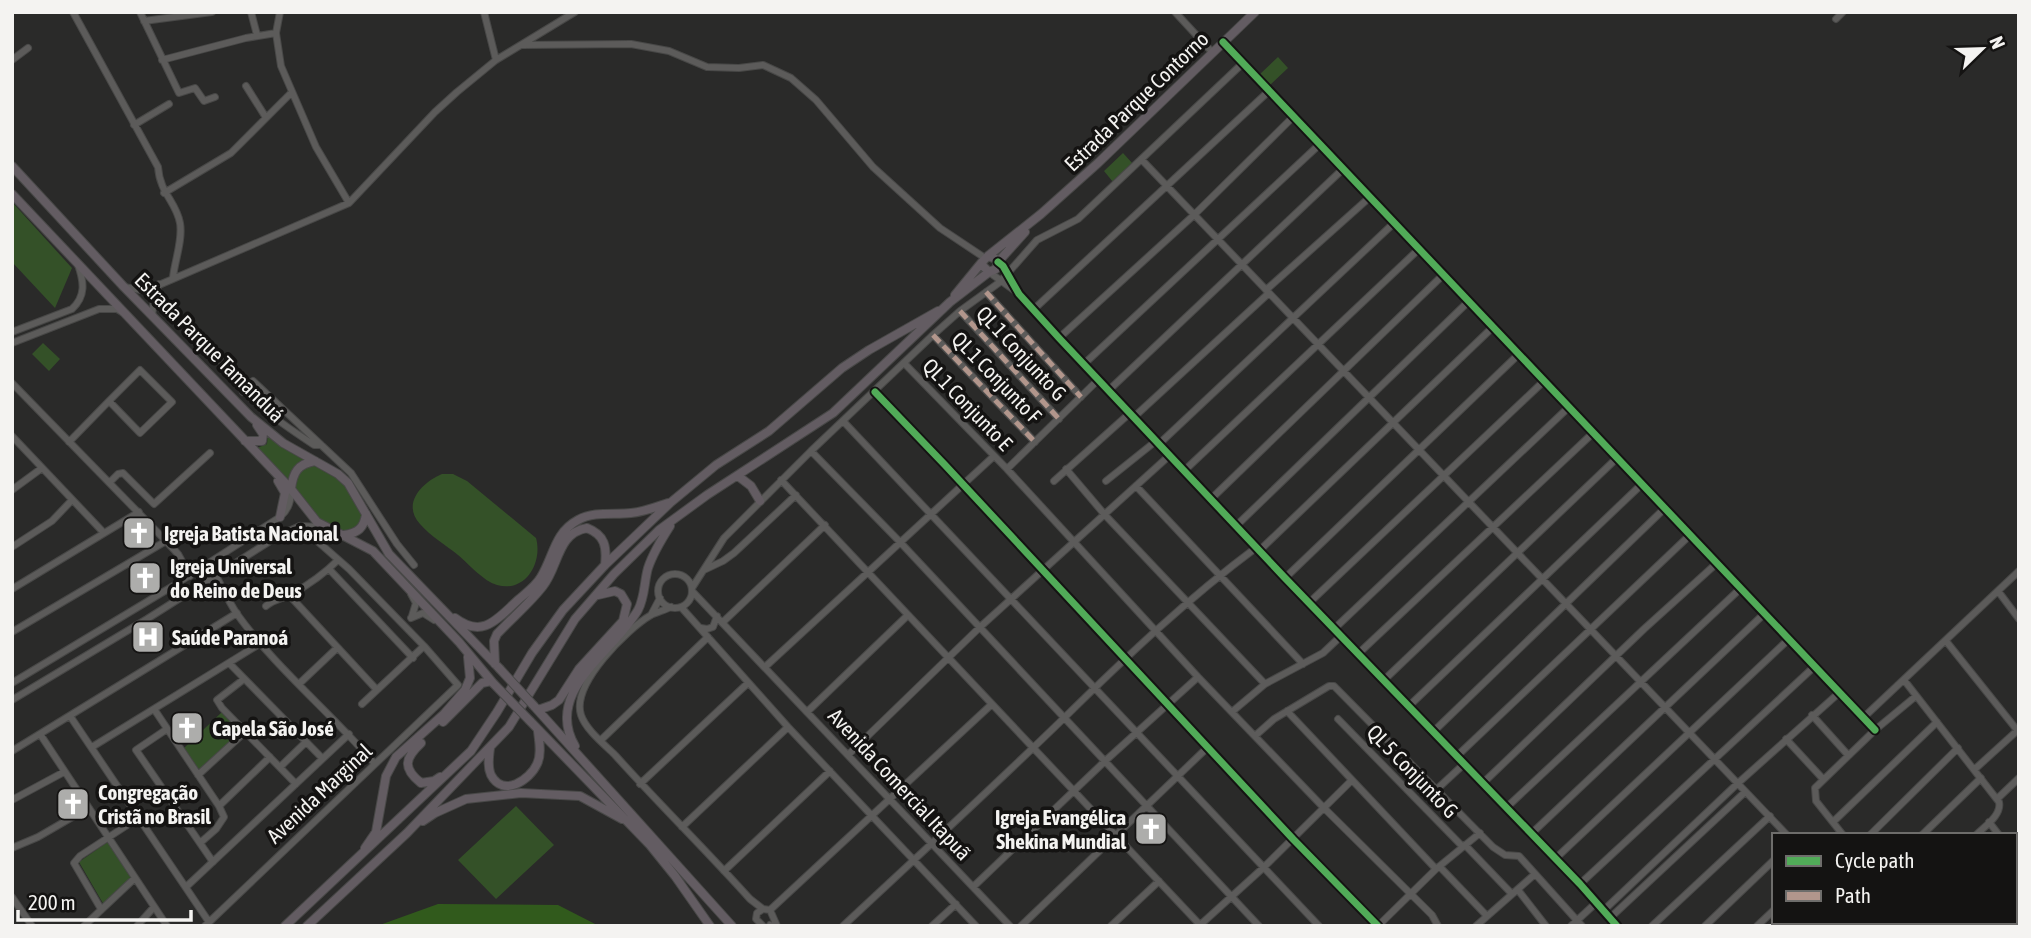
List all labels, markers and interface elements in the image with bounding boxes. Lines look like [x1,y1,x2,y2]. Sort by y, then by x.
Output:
north arrow [1947,14,2017,84]
street label: Estrada Parque Contorno [1059,26,1213,176]
text: N [1985,33,2010,52]
street label: Estrada Parque Tamanduá [130,267,290,427]
street label: QL 1 Conjunto G [972,301,1072,405]
street label: QL 1 Conjunto F [947,326,1047,428]
street label: QL 1 Conjunto E [918,353,1018,455]
church icon: Igreja Batista Nacional [120,514,158,552]
place label: Igreja Batista Nacional [164,521,339,545]
place label: Igreja Universal do Reino de Deus [170,554,302,602]
church icon: Igreja Universal do Reino de Deus [126,559,164,597]
hospital icon: Saúde Paranoá [129,618,167,656]
place label: Saúde Paranoá [172,625,288,649]
street label: Avenida Comercial Itapuã [824,703,976,865]
church icon: Capela São José [168,709,206,747]
place label: Capela São José [212,716,334,740]
street label: QL 5 Conjunto G [1363,719,1463,823]
street label: Avenida Marginal [262,738,377,848]
place label: Congregação Cristã no Brasil [98,780,211,828]
church icon: Congregação Cristã no Brasil [54,785,92,823]
place label: Igreja Evangélica Shekina Mundial [995,805,1126,853]
church icon: Igreja Evangélica Shekina Mundial [1132,810,1170,848]
legend [1772,833,2017,924]
text: Cycle path [1835,848,1914,872]
scale bar [18,878,191,922]
text: Path [1835,883,1871,907]
text: 200 m [28,890,76,914]

